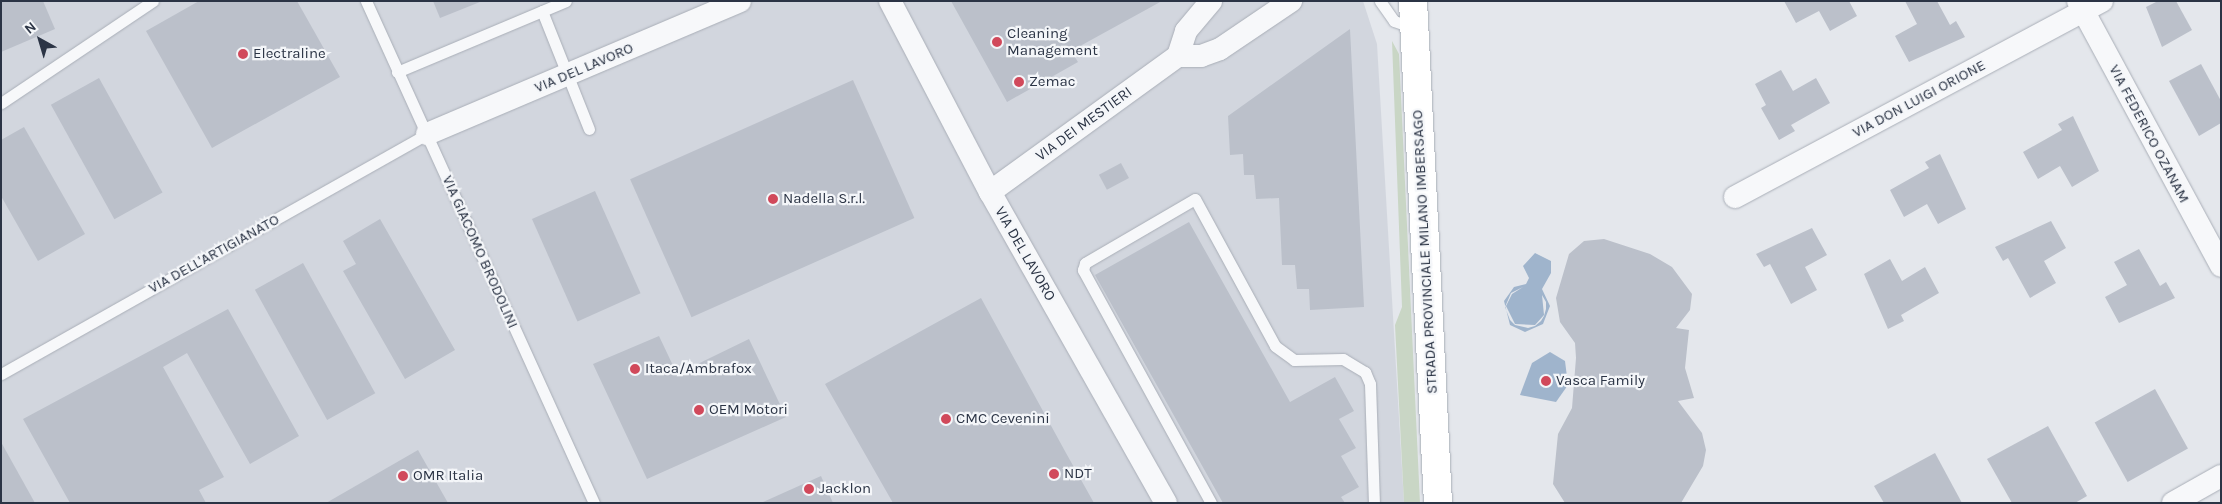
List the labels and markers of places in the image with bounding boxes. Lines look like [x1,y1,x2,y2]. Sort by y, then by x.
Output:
place label: Cleaning Management [1007,24,1098,59]
marker: Cleaning Management [991,36,1003,48]
place label: Electraline [253,45,326,63]
marker: Electraline [237,48,249,60]
place label: Zemac [1029,73,1076,91]
marker: Zemac [1013,76,1025,88]
place label: Nadella S.r.l. [783,190,865,208]
marker: Nadella S.r.l. [767,193,779,205]
place label: Itaca/Ambrafox [645,360,752,378]
marker: Itaca/Ambrafox [629,363,641,375]
place label: Vasca Family [1556,372,1645,390]
marker: Vasca Family [1540,375,1552,387]
place label: OEM Motori [709,401,788,419]
marker: OEM Motori [693,404,705,416]
place label: CMC Cevenini [956,410,1050,428]
marker: CMC Cevenini [940,413,952,425]
place label: NDT [1064,465,1092,483]
place label: OMR Italia [413,467,483,485]
marker: NDT [1048,468,1060,480]
marker: OMR Italia [397,470,409,482]
place label: Jacklon [819,480,871,498]
marker: Jacklon [803,483,815,495]

